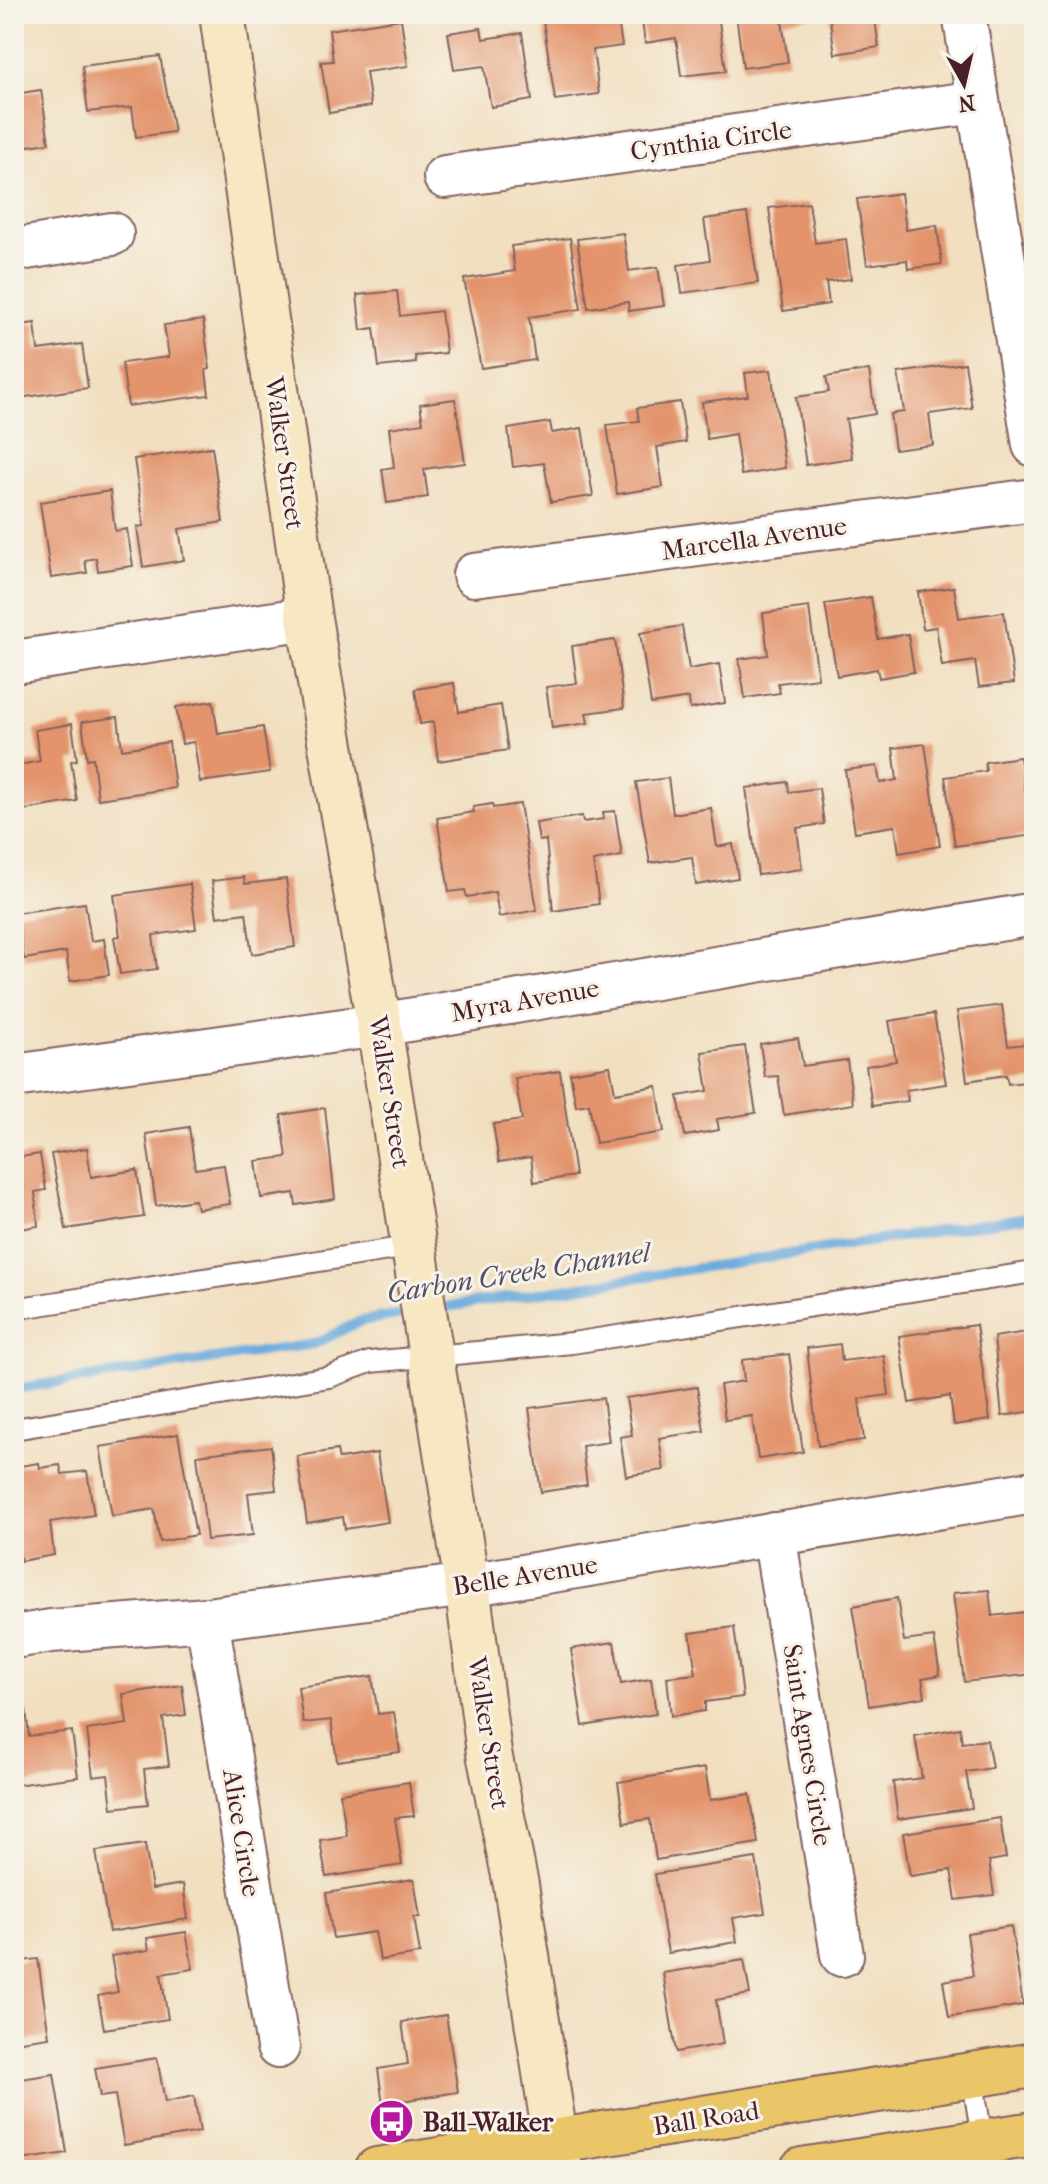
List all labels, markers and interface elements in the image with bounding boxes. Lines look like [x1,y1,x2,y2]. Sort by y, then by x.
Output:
north arrow [924,44,1004,124]
text: N [956,89,977,117]
street label: Cynthia Circle [628,114,794,167]
street label: Walker Street [258,374,311,532]
street label: Marcella Avenue [659,510,849,567]
street label: Myra Avenue [449,972,602,1029]
street label: Walker Street [362,1013,417,1171]
water label: Carbon Creek Channel [384,1235,655,1310]
street label: Belle Avenue [450,1549,600,1602]
street label: Saint Agnes Circle [776,1642,839,1848]
street label: Walker Street [461,1654,516,1812]
street label: Alice Circle [216,1766,267,1899]
street label: Ball Road [651,2095,762,2142]
bus stop icon: Ball-Walker [368,2098,416,2146]
place label: Ball-Walker [423,2107,554,2138]

